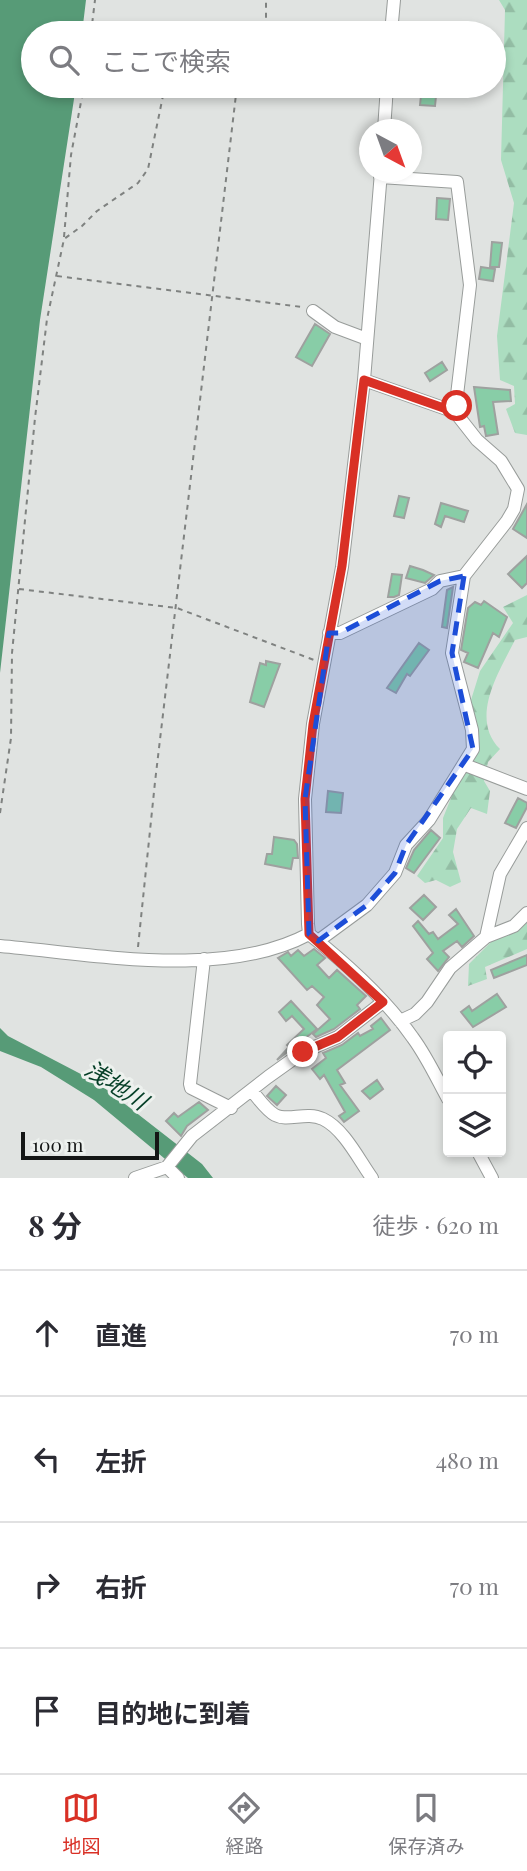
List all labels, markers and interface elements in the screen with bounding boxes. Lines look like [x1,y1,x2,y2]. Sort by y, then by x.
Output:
search box [21,21,506,98]
icon: search [45,41,83,79]
text: ここで検索 [101,43,231,78]
north arrow [359,119,422,182]
route start [441,390,472,421]
map controls [443,1031,506,1157]
button: locate [443,1031,506,1094]
route end [287,1036,318,1067]
water label: 浅地川 [80,1052,157,1117]
button: layers [443,1094,506,1157]
scale bar [21,1129,159,1161]
text: 100 m [32,1131,83,1157]
text: 8 分 [28,1205,82,1245]
text: 徒歩 · 620 m [373,1209,499,1240]
icon: ahead [28,1314,66,1352]
text: 直進 [95,1317,147,1352]
text: 70 m [450,1318,499,1349]
icon: left [28,1440,66,1478]
text: 左折 [95,1443,147,1478]
text: 480 m [436,1444,499,1475]
icon: right [28,1566,66,1604]
text: 右折 [95,1569,147,1604]
text: 70 m [450,1570,499,1601]
icon: arrive [28,1692,66,1730]
text: 目的地に到着 [95,1695,251,1730]
tab: 地図 [62,1789,101,1858]
tab: 経路 [225,1789,264,1858]
tab: 保存済み [388,1789,465,1858]

